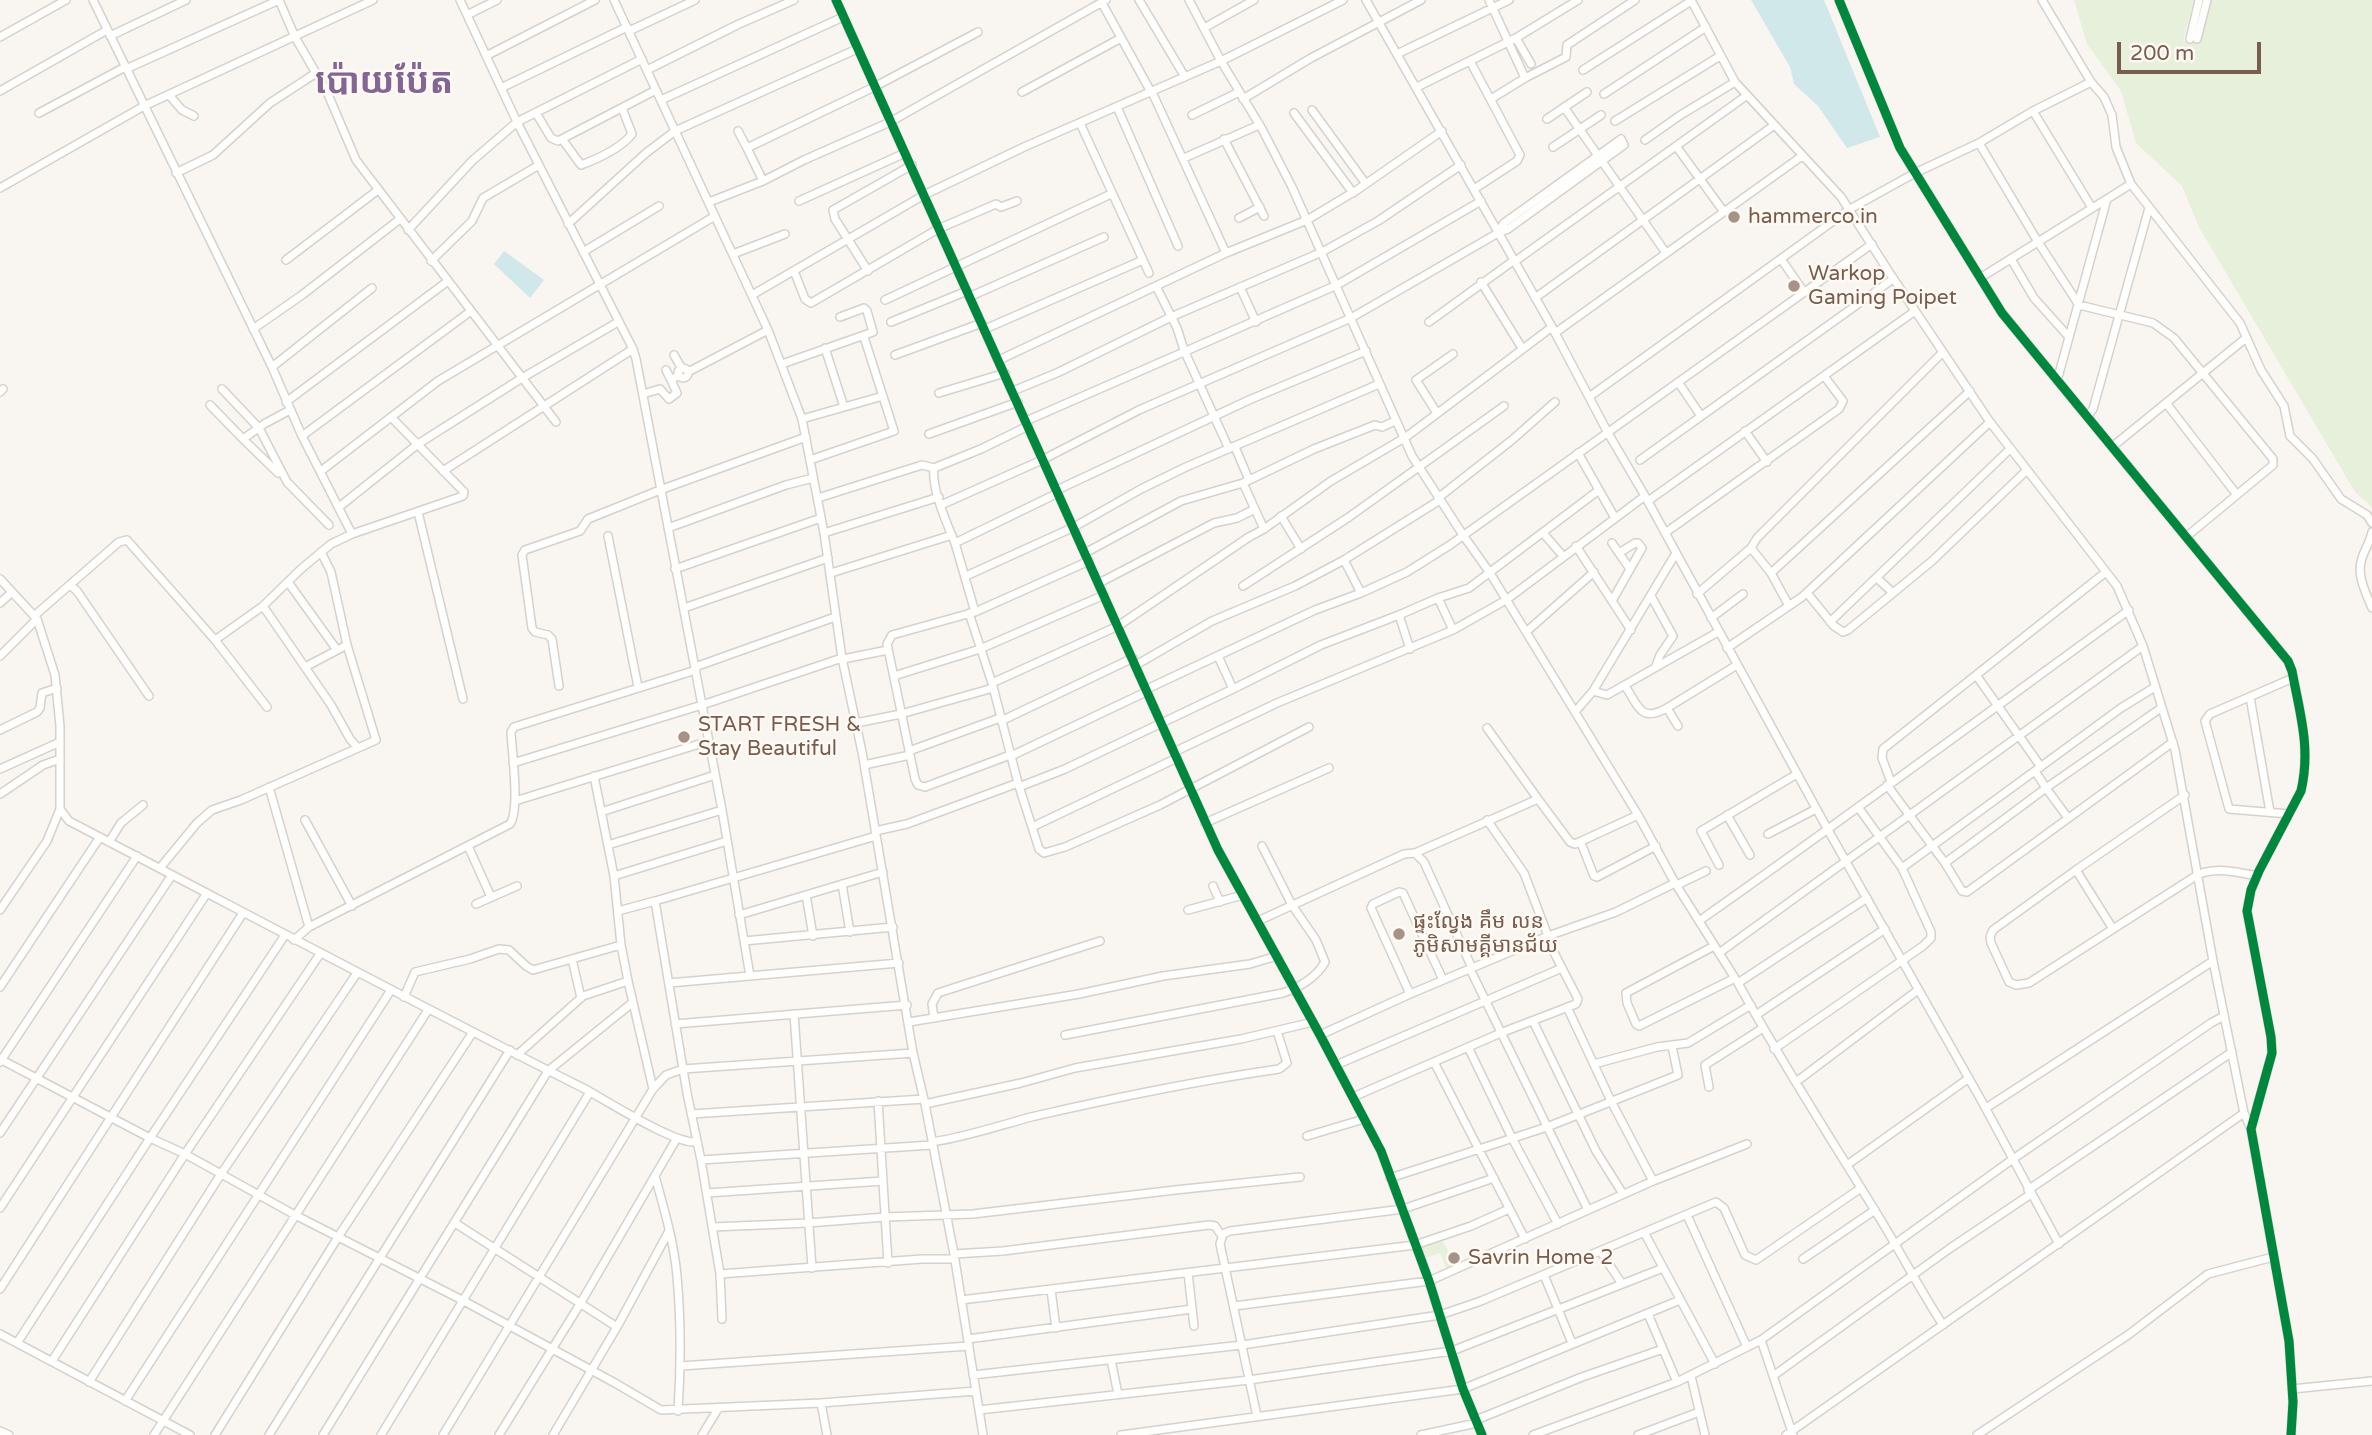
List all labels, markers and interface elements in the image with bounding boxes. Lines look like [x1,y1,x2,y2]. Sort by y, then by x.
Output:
scale bar [2120,28,2264,72]
text: 200 m [2130,41,2194,66]
district label: ប៉ោយប៉ែត [315,63,453,105]
place label: hammerco.in [1748,204,1878,230]
marker: hammerco.in [1726,209,1742,225]
place label: Warkop Gaming Poipet [1808,261,1957,311]
marker: Warkop Gaming Poipet [1786,278,1802,294]
place label: START FRESH & Stay Beautiful [698,712,861,762]
marker: START FRESH & Stay Beautiful [676,729,692,745]
place label: ផ្ទះល្វែង គឹម លន ភូមិសាមគ្គីមានជ័យ [1413,909,1558,959]
marker: ផ្ទះល្វែង គឹម លន ភូមិសាមគ្គីមានជ័យ [1391,926,1407,942]
place label: Savrin Home 2 [1468,1245,1613,1271]
marker: Savrin Home 2 [1446,1250,1462,1266]

